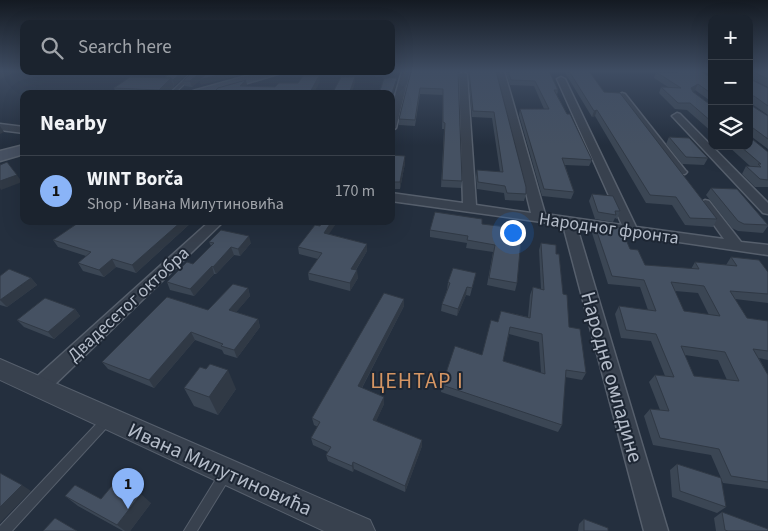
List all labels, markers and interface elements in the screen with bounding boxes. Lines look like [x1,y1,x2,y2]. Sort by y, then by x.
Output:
map controls [708,15,753,150]
button: + [708,15,753,60]
search box [20,20,395,75]
icon: search [38,34,66,62]
text: Search here [78,34,172,61]
button: − [708,60,753,105]
button: layers [708,105,753,150]
text: Nearby [40,108,107,138]
text: WINT Borča [87,166,183,193]
text: 1 [52,180,60,202]
text: 170 m [335,180,375,202]
text: Shop · Ивана Милутиновића [87,193,284,215]
street label: Народног фронта [537,206,681,251]
your location [500,220,526,246]
street label: Двадесетог октобра [62,241,195,368]
street label: Народне омладине [573,288,651,466]
district label: ЦЕНТАР I [370,365,464,397]
street label: Ивана Милутиновића [123,415,317,523]
pin: 1 [112,468,144,509]

